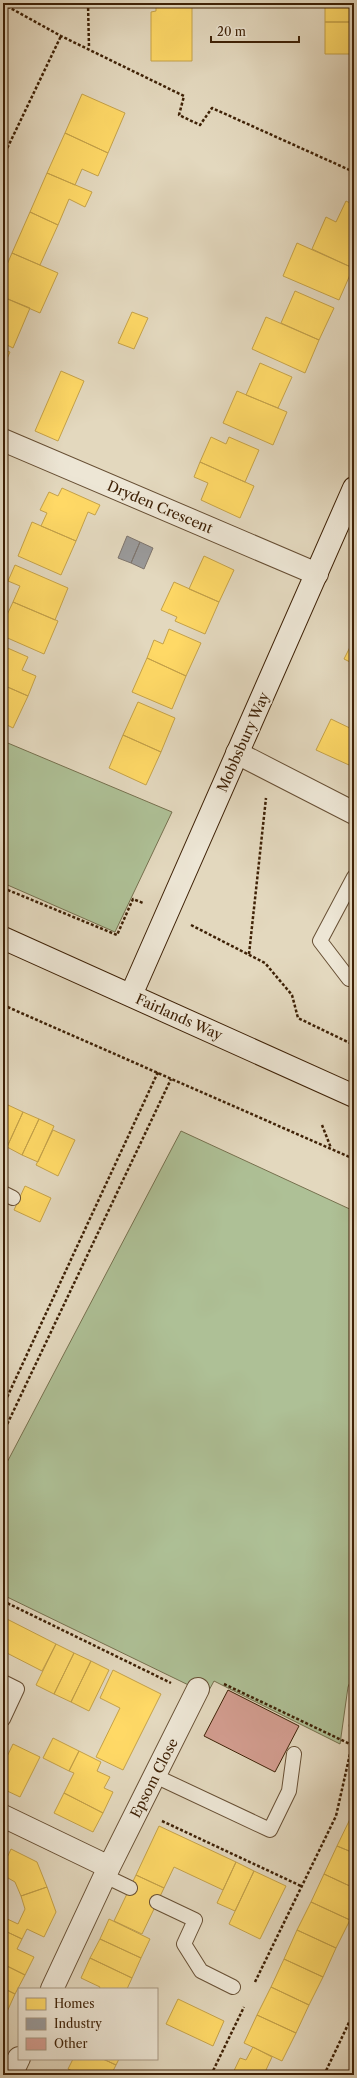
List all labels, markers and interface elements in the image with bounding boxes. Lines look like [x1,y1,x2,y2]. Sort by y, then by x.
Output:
scale bar [211,18,299,44]
text: 20 m [217,24,246,39]
street label: Dryden Crescent [105,477,216,537]
street label: Mobbsbury Way [213,689,273,795]
street label: Fairlands Way [133,990,225,1044]
street label: Epsom Close [126,1735,182,1821]
legend [18,1988,158,2060]
text: Homes [54,1996,94,2011]
text: Industry [54,2016,102,2031]
text: Other [54,2036,88,2051]

